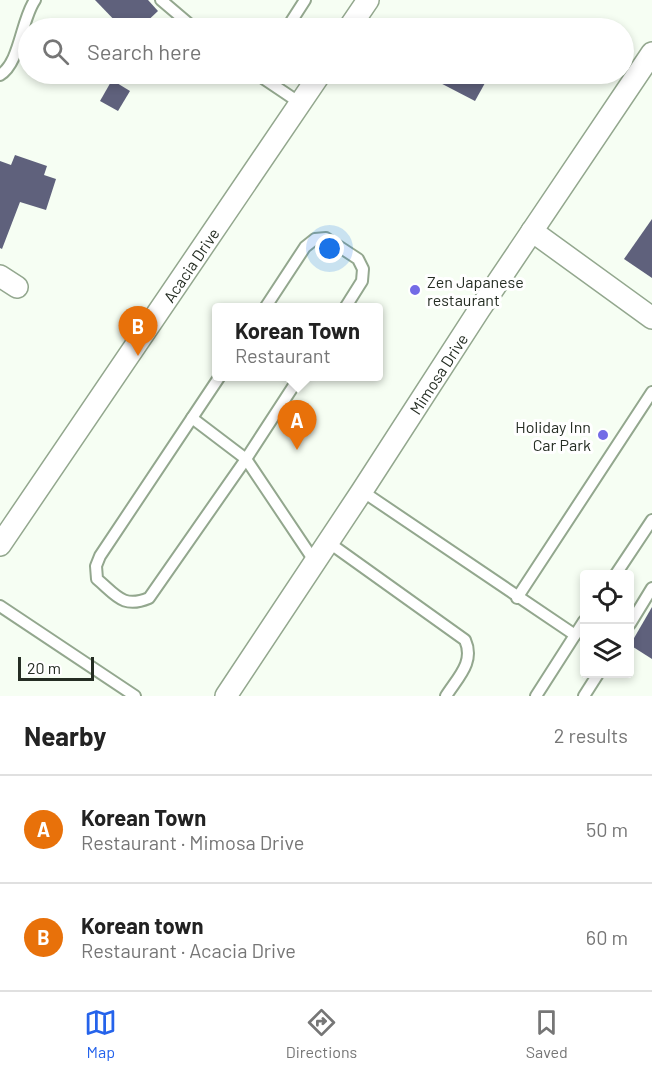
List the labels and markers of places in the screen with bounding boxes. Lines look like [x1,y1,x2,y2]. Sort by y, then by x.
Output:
place label: Zen Japanese restaurant [427,272,524,309]
marker: Zen Japanese restaurant [408,283,422,297]
pin: B [118,306,158,356]
pin: A [278,400,316,450]
place label: Holiday Inn Car Park [515,417,591,454]
marker: Holiday Inn Car Park [596,428,610,442]

